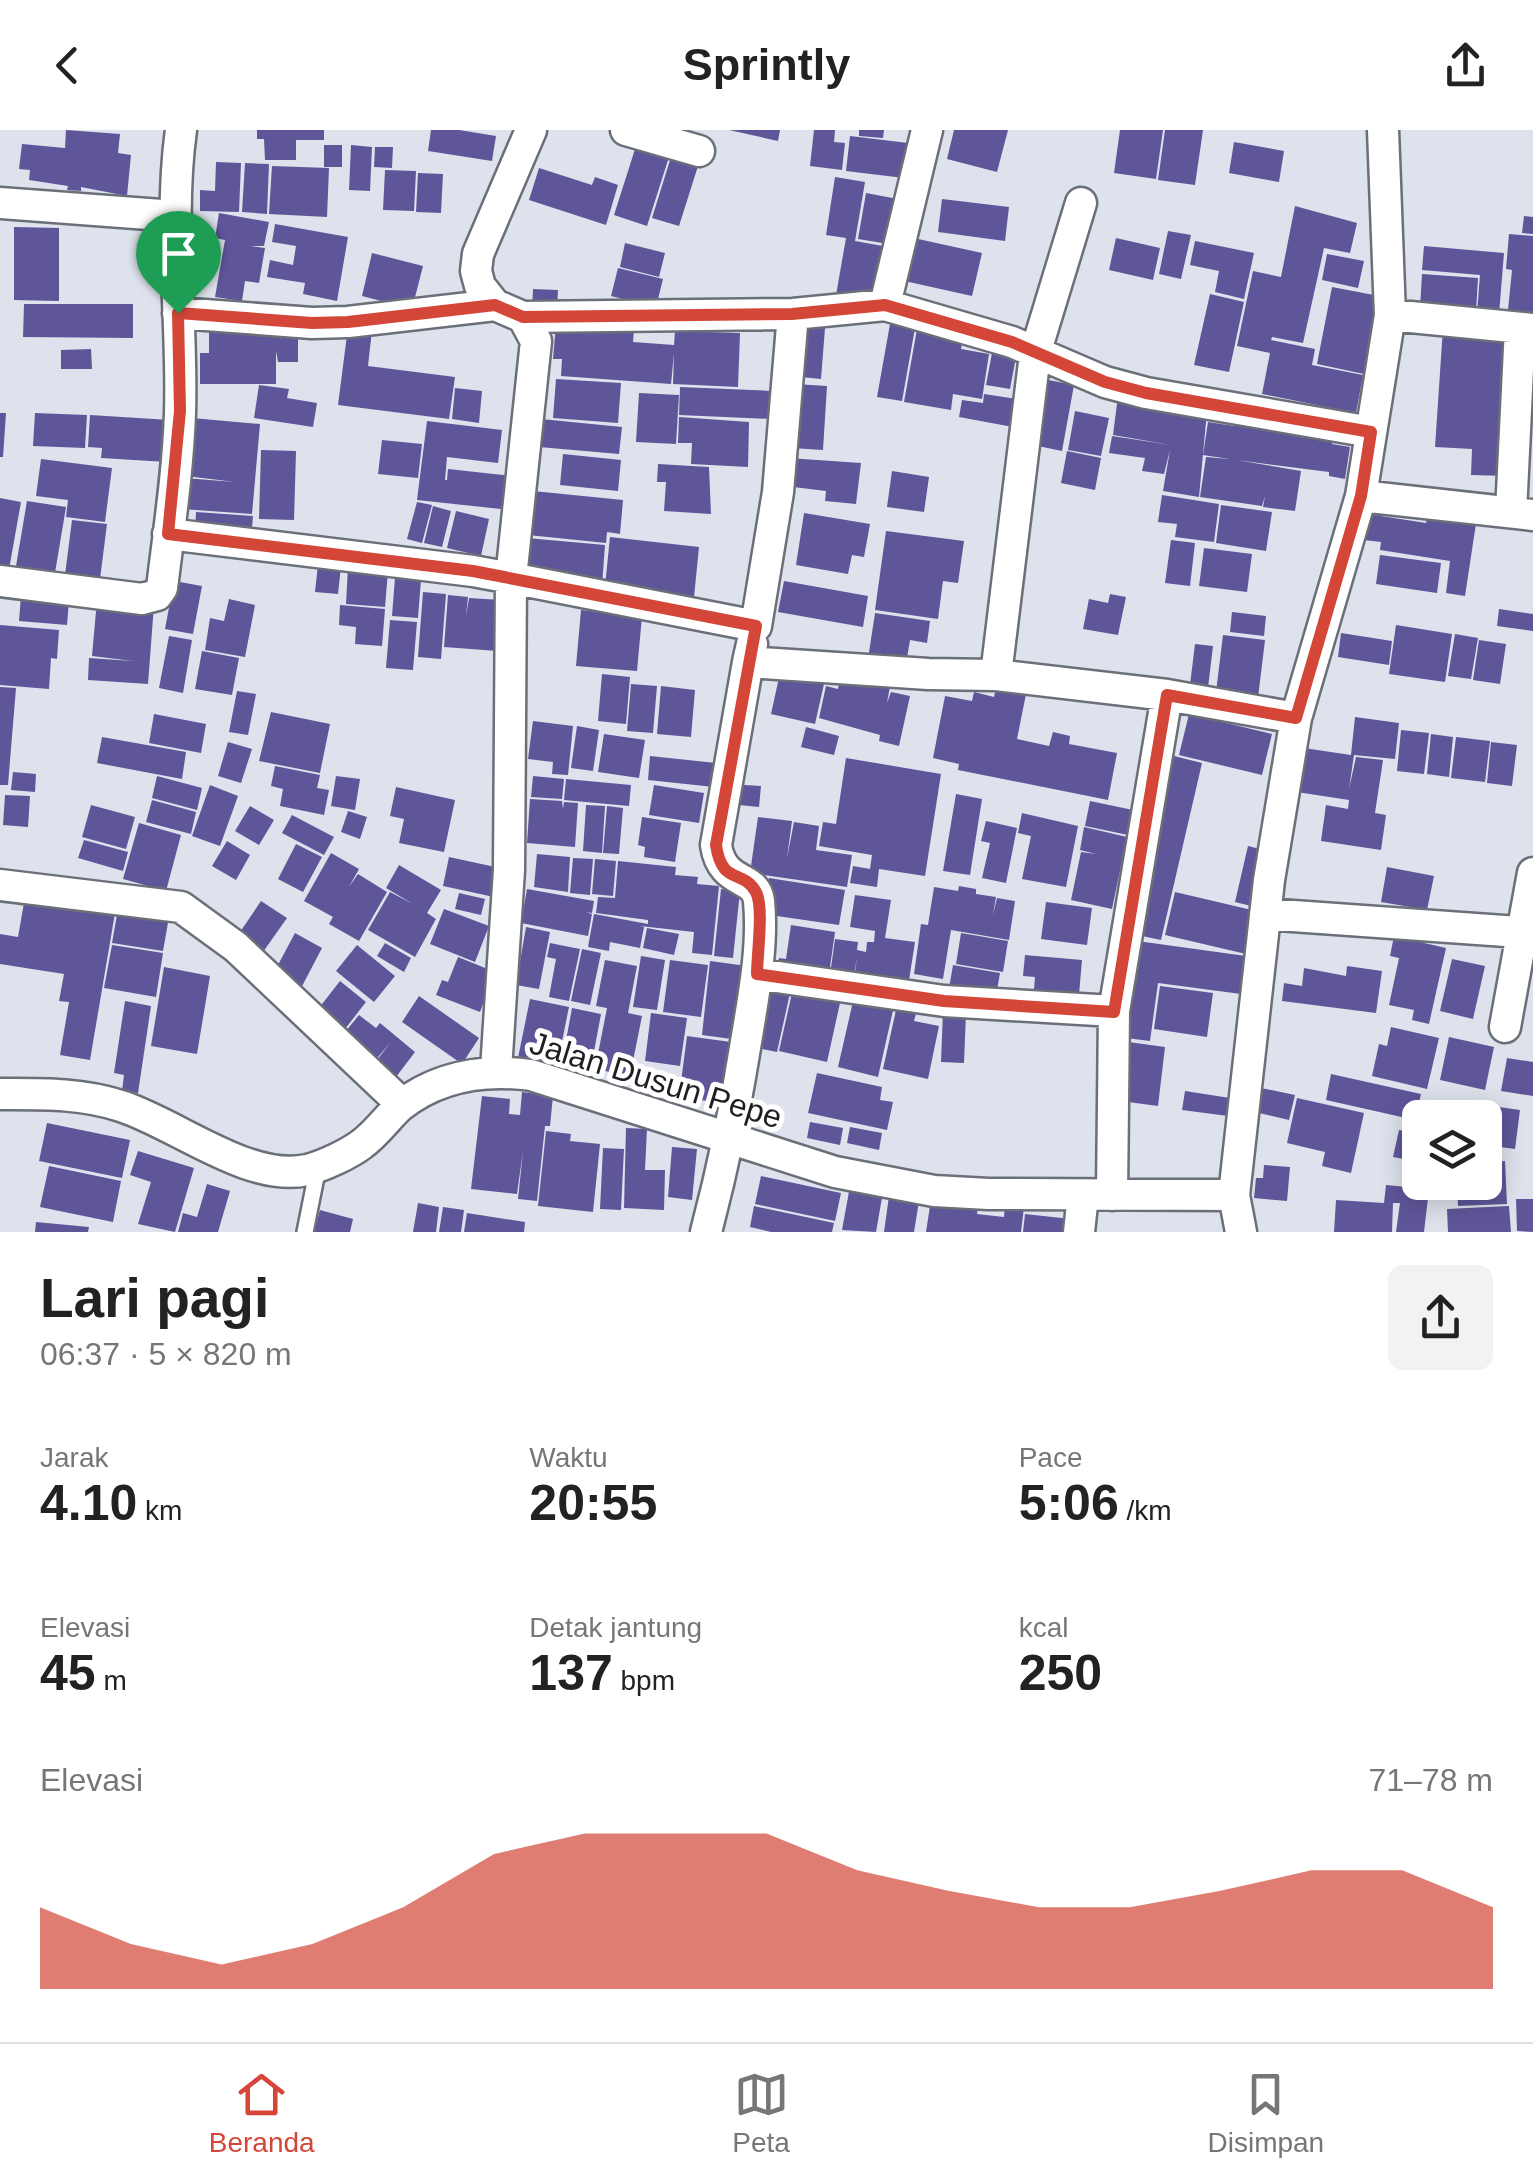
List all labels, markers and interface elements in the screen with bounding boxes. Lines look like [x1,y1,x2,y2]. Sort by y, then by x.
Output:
icon: back [40,38,95,93]
icon: share [1438,38,1493,93]
text: Sprintly [683,39,850,90]
pin [136,211,221,314]
icon: arrive [151,226,206,281]
street label: Jalan Dusun Pepe [526,1025,786,1135]
map controls [1402,1100,1502,1200]
button: layers [1402,1100,1502,1200]
button: share [1388,1265,1493,1370]
text: Lari pagi [40,1267,269,1329]
text: 06:37 · 5 × 820 m [40,1336,292,1372]
text: Jarak [40,1442,108,1473]
text: Waktu [529,1442,608,1473]
text: Pace [1019,1442,1082,1473]
text: 4.10 [40,1475,137,1531]
text: 20:55 [529,1475,657,1531]
text: 5:06 [1019,1475,1119,1531]
text: km [137,1495,182,1526]
text: /km [1119,1495,1172,1526]
text: Elevasi [40,1612,130,1643]
text: Detak jantung [529,1612,702,1643]
text: kcal [1019,1612,1068,1643]
text: 45 [40,1645,96,1701]
text: 137 [529,1645,613,1701]
text: 250 [1019,1645,1102,1701]
text: m [96,1665,127,1696]
text: bpm [613,1665,675,1696]
text: Elevasi [40,1762,143,1798]
text: 71–78 m [1368,1762,1493,1798]
tab: Beranda [209,2067,315,2159]
tab: Peta [732,2067,790,2159]
tab: Disimpan [1207,2067,1324,2159]

